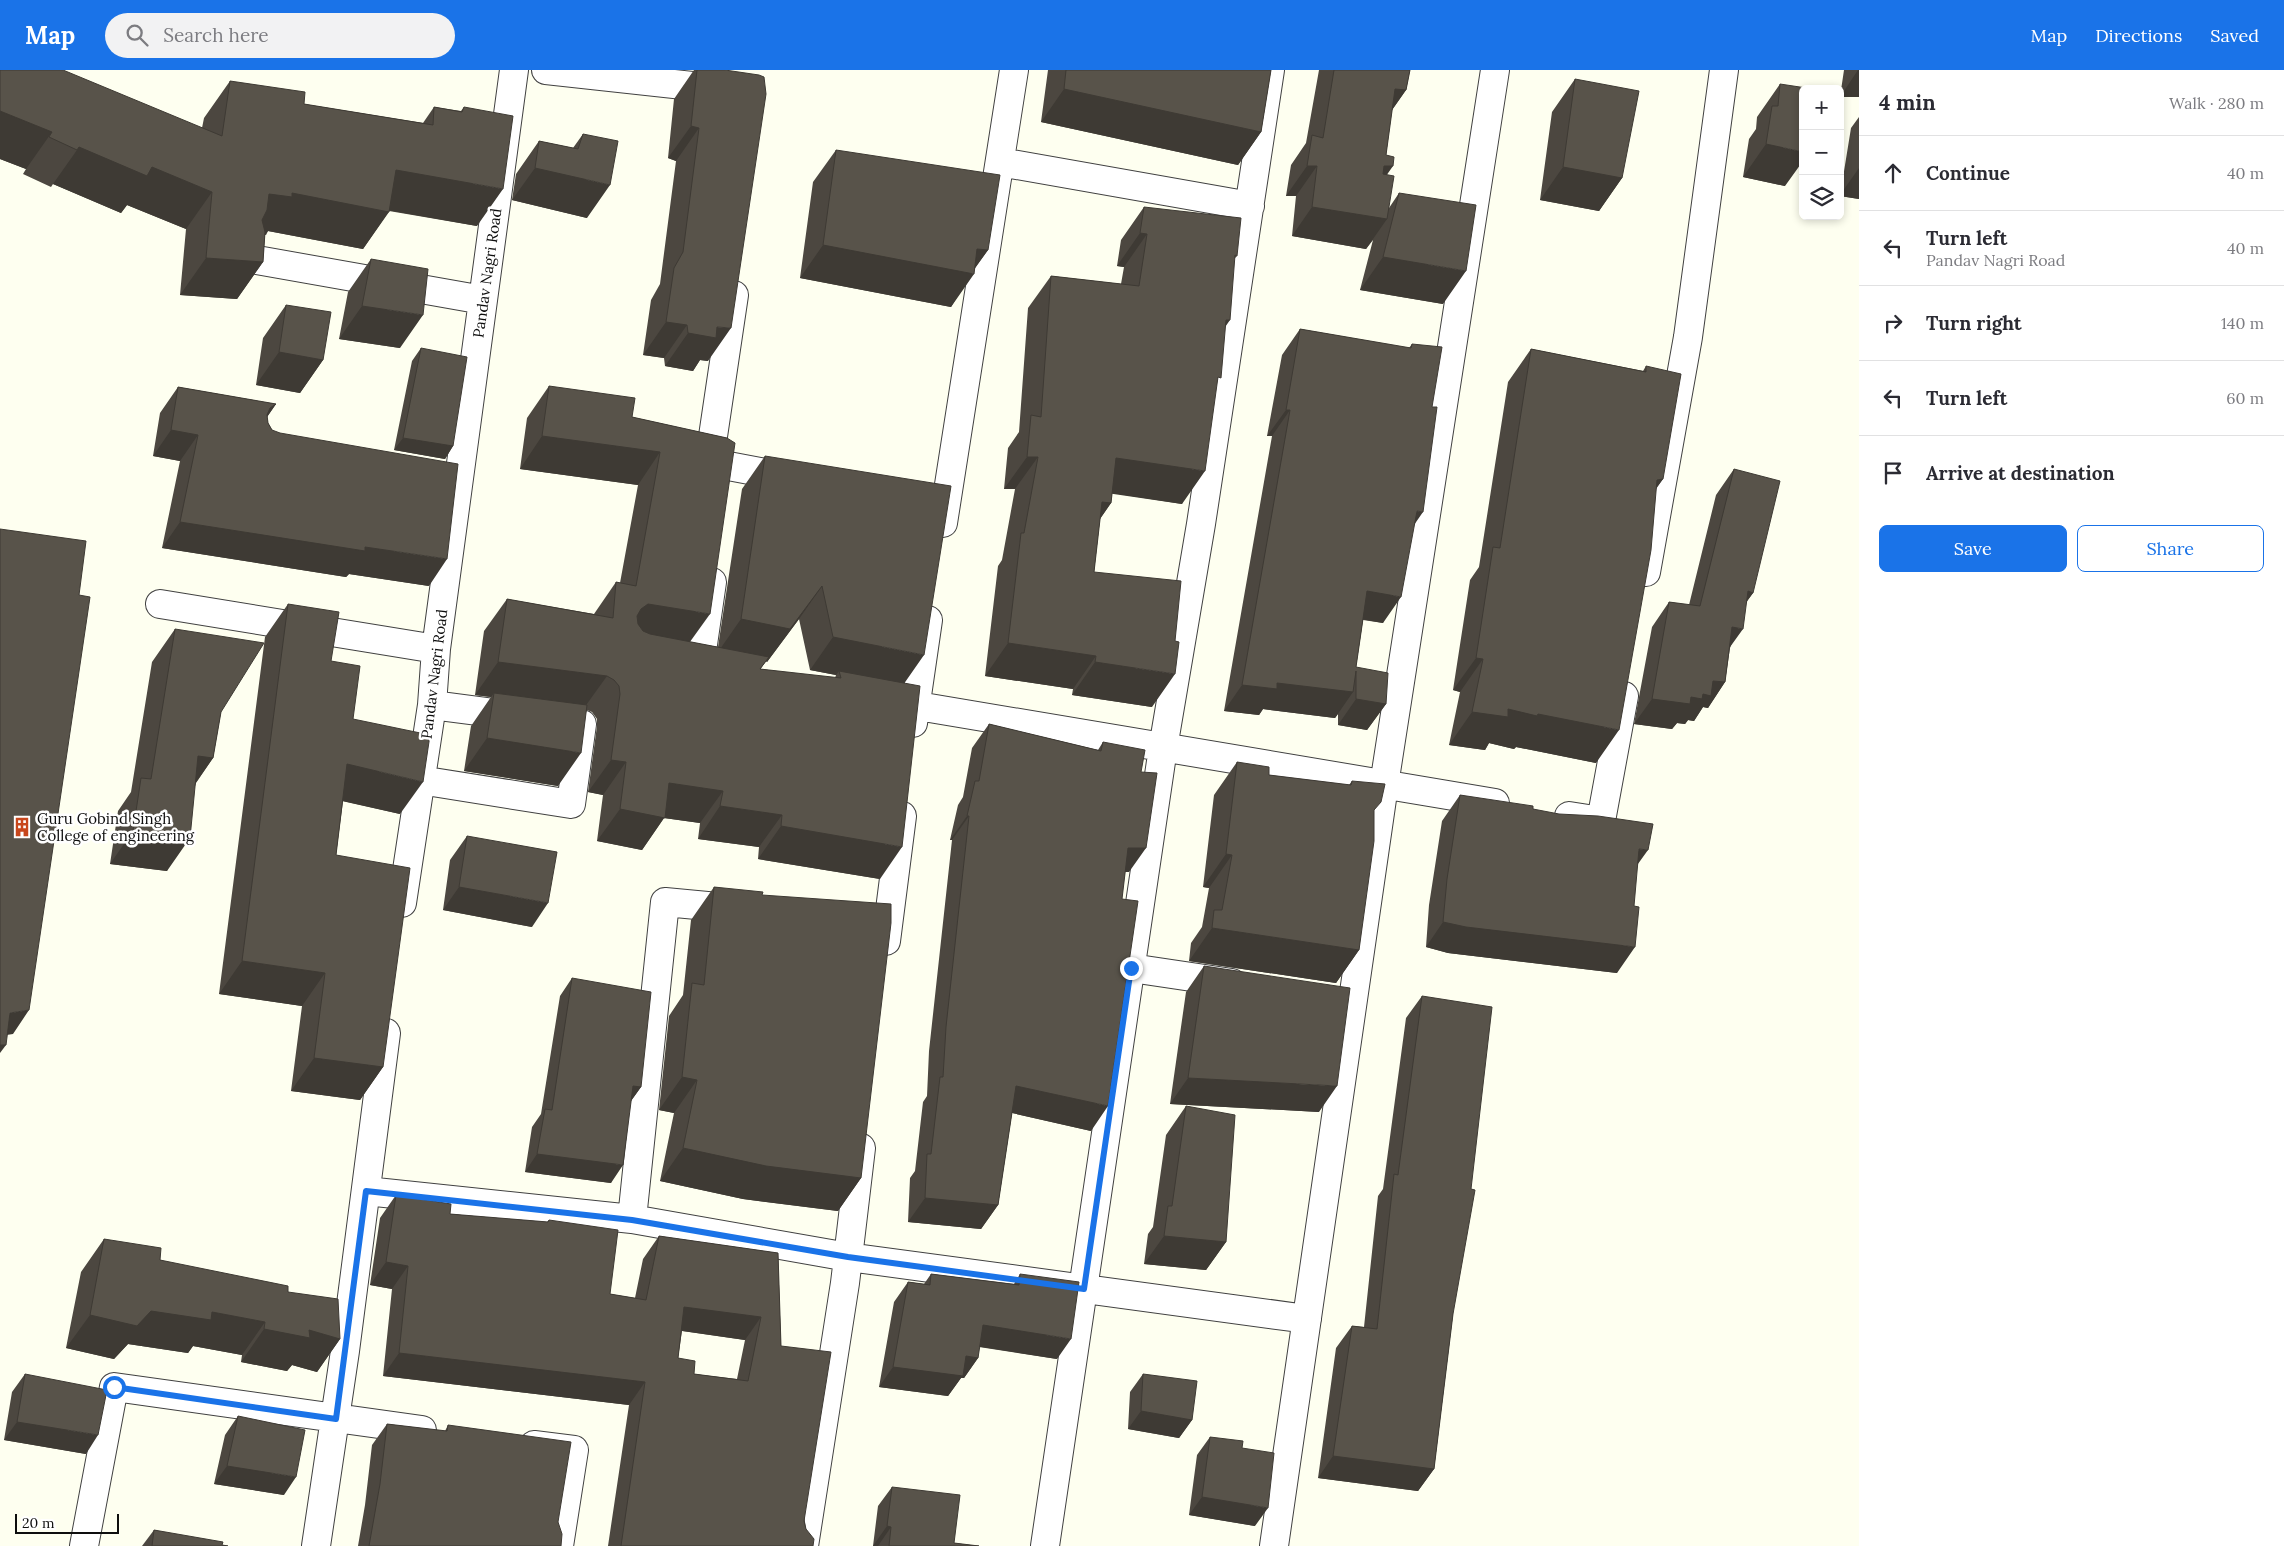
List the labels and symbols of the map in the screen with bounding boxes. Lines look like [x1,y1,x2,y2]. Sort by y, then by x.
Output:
street label: Pandav Nagri Road [468,207,506,339]
street label: Pandav Nagri Road [417,608,451,740]
place label: Guru Gobind Singh College of engineering [37,809,195,845]
building icon: Guru Gobind Singh College of engineering [11,816,33,838]
route end [1120,957,1143,980]
route start [103,1376,126,1399]
scale bar [15,1511,119,1534]

